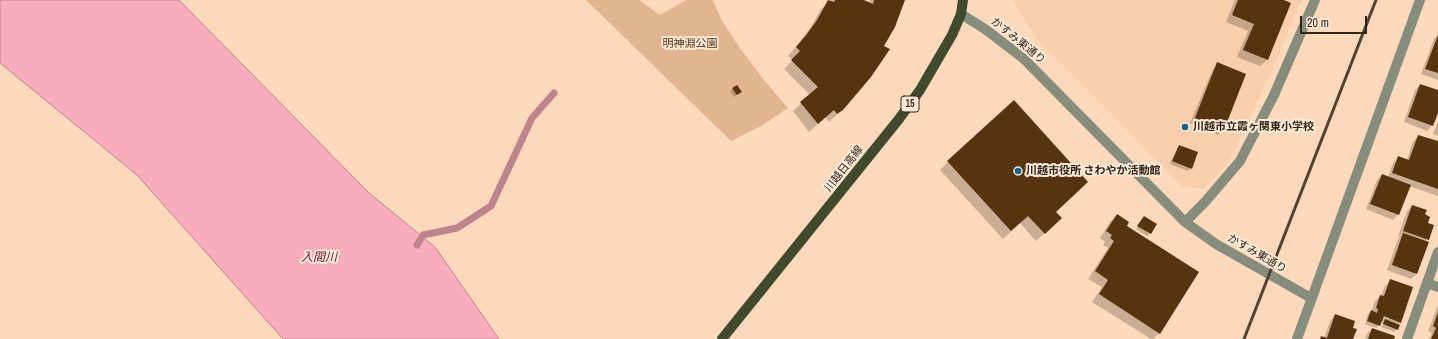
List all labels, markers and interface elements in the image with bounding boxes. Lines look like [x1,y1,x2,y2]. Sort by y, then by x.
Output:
scale bar [1302,8,1369,34]
street label: かすみ東通り [988,15,1048,67]
text: 20 m [1307,15,1329,31]
park label: 明神淵公園 [663,37,717,51]
road number: 15 [901,96,919,112]
place label: 川越市立霞ヶ関東小学校 [1193,120,1314,134]
marker: 川越市立霞ヶ関東小学校 [1180,122,1190,132]
street label: 川越日高線 [822,143,866,195]
place label: 川越市役所 さわやか活動館 [1026,164,1161,178]
marker: 川越市役所 さわやか活動館 [1013,166,1023,176]
street label: かすみ東通り [1225,232,1289,276]
water label: 入間川 [301,251,337,265]

